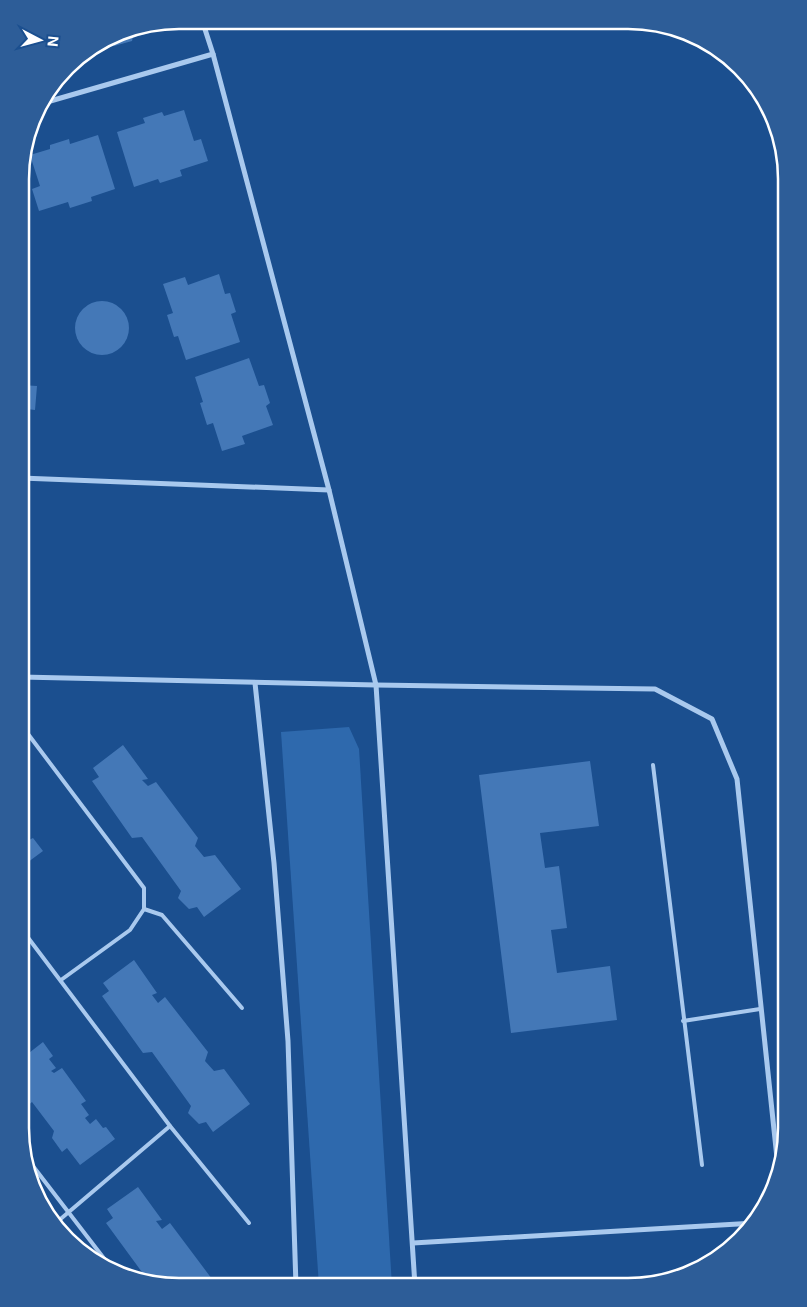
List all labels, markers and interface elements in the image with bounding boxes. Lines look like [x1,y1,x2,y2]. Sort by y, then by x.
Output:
north arrow [15,15,65,65]
text: N [44,35,62,48]

